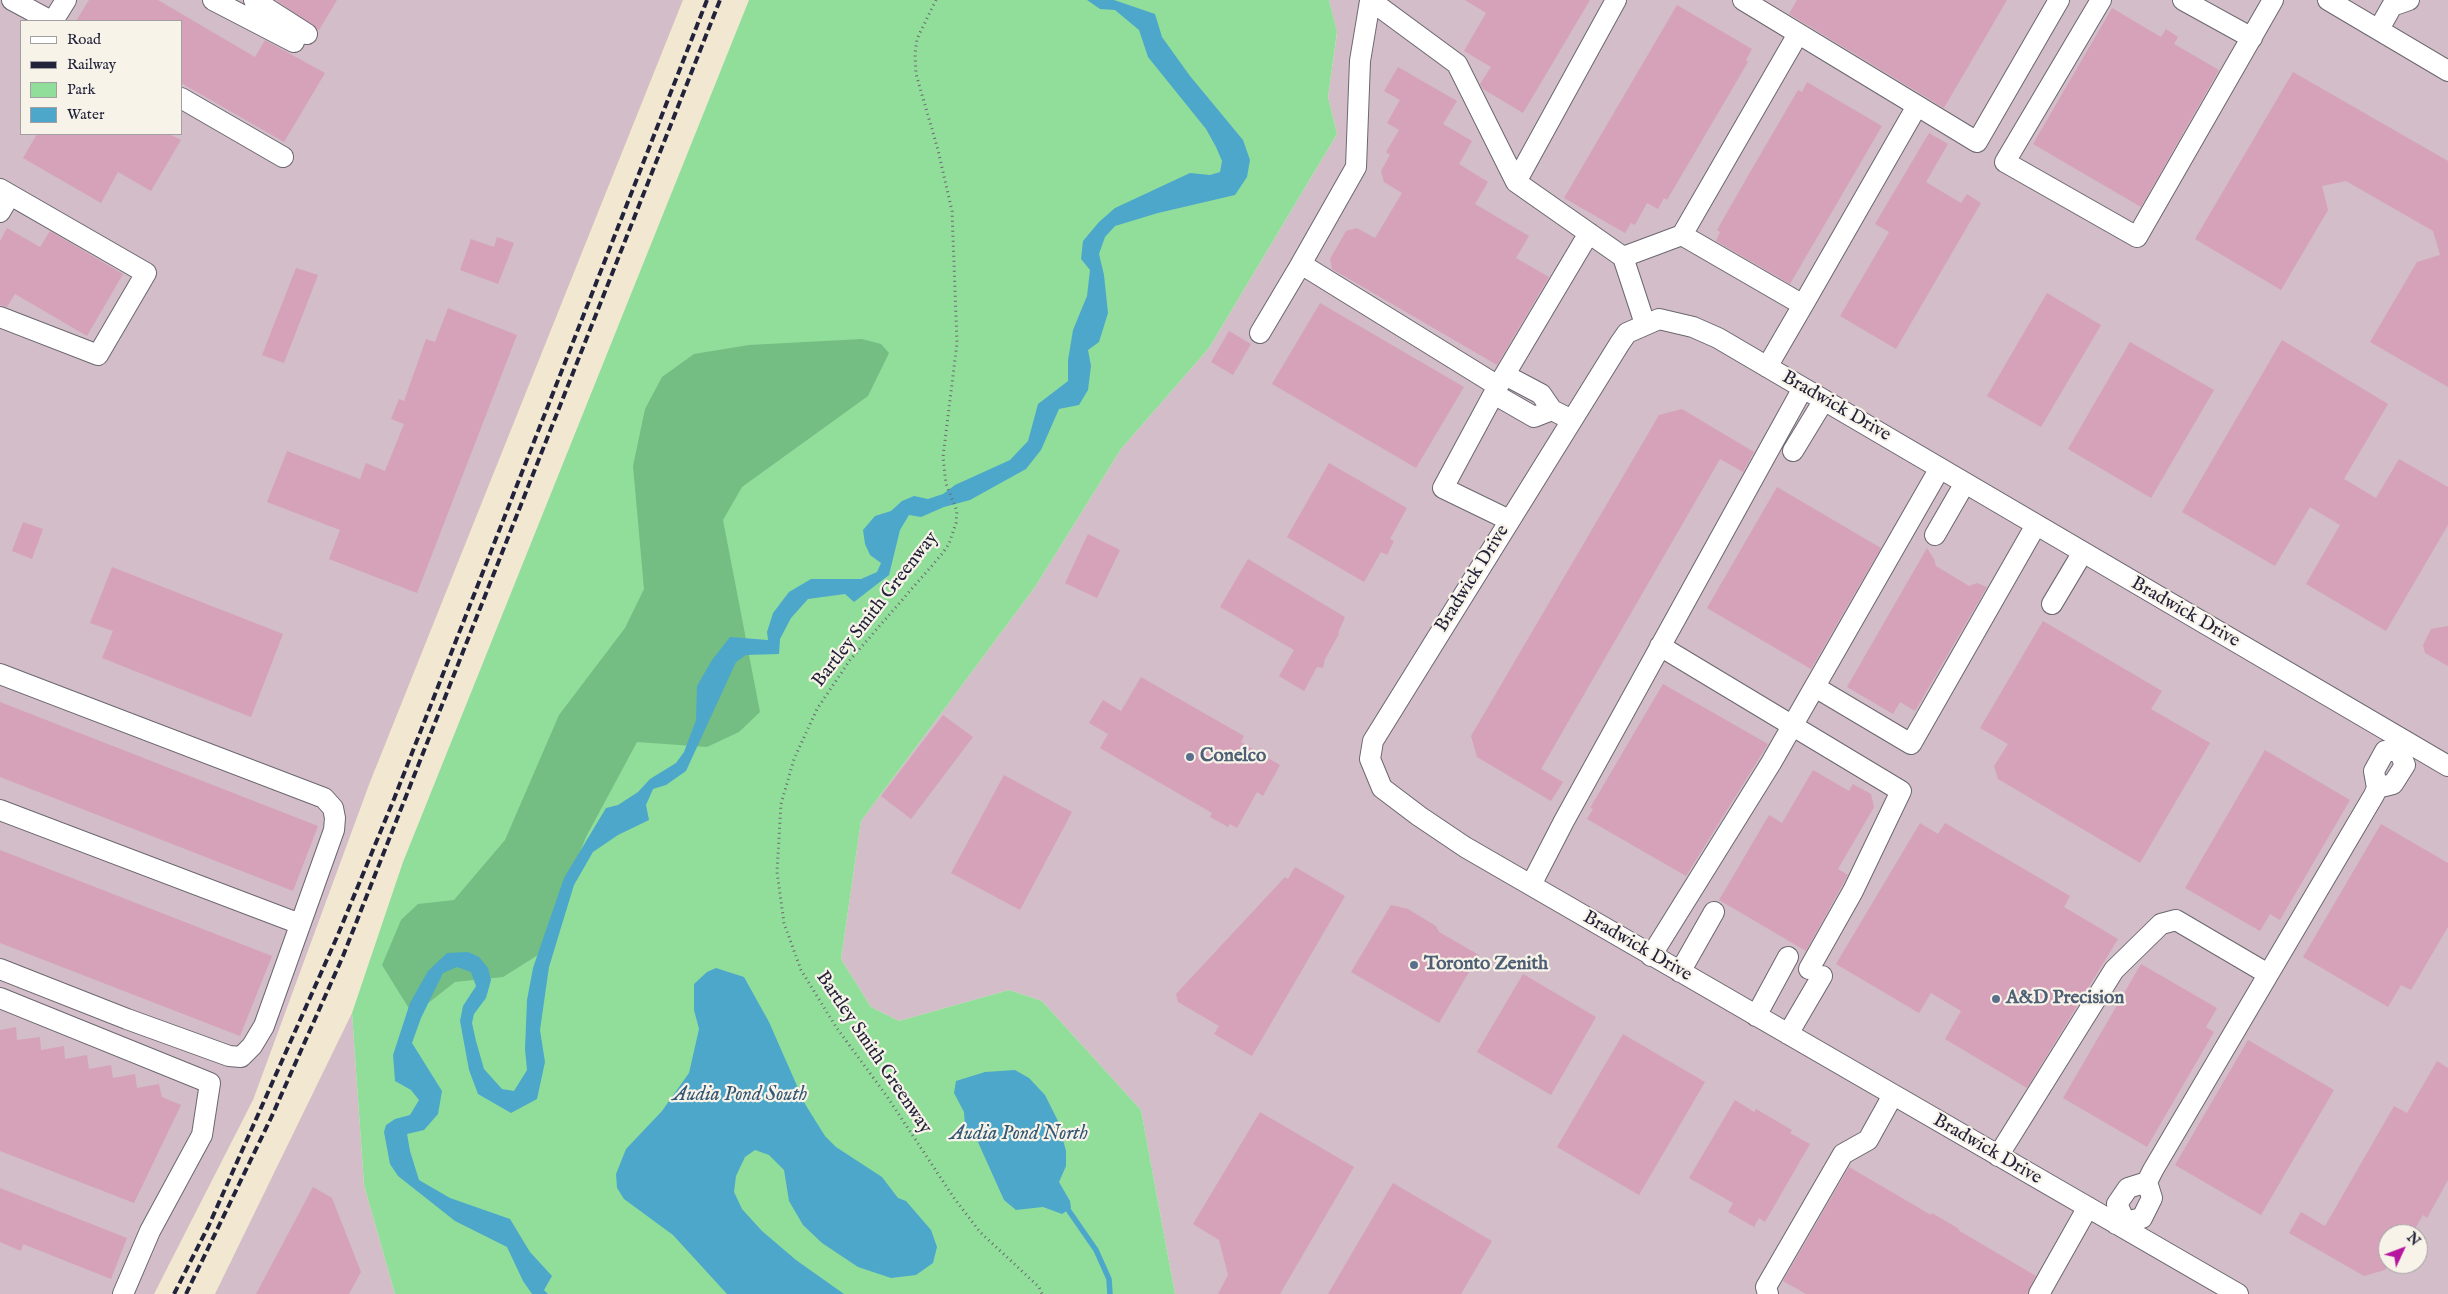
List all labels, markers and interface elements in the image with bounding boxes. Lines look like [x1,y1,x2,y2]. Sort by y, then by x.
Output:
legend [20,20,182,135]
text: Road [67,30,101,49]
text: Railway [67,55,116,74]
text: Park [67,80,96,99]
text: Water [67,105,104,124]
street label: Bradwick Drive [1778,367,1894,447]
street label: Bradwick Drive [1431,521,1515,637]
street label: Bartley Smith Greenway [808,528,944,692]
street label: Bradwick Drive [2127,573,2243,653]
place label: Conelco [1200,746,1266,768]
marker: Conelco [1184,751,1196,763]
street label: Bradwick Drive [1579,907,1695,987]
place label: Toronto Zenith [1424,954,1548,976]
marker: Toronto Zenith [1408,959,1420,971]
street label: Bartley Smith Greenway [810,967,936,1139]
place label: A&D Precision [2006,988,2124,1010]
marker: A&D Precision [1990,993,2002,1005]
water label: Audia Pond South [673,1084,807,1108]
street label: Bradwick Drive [1929,1110,2045,1190]
water label: Audia Pond North [950,1123,1088,1147]
north arrow [2378,1224,2428,1274]
text: N [2403,1229,2424,1250]

